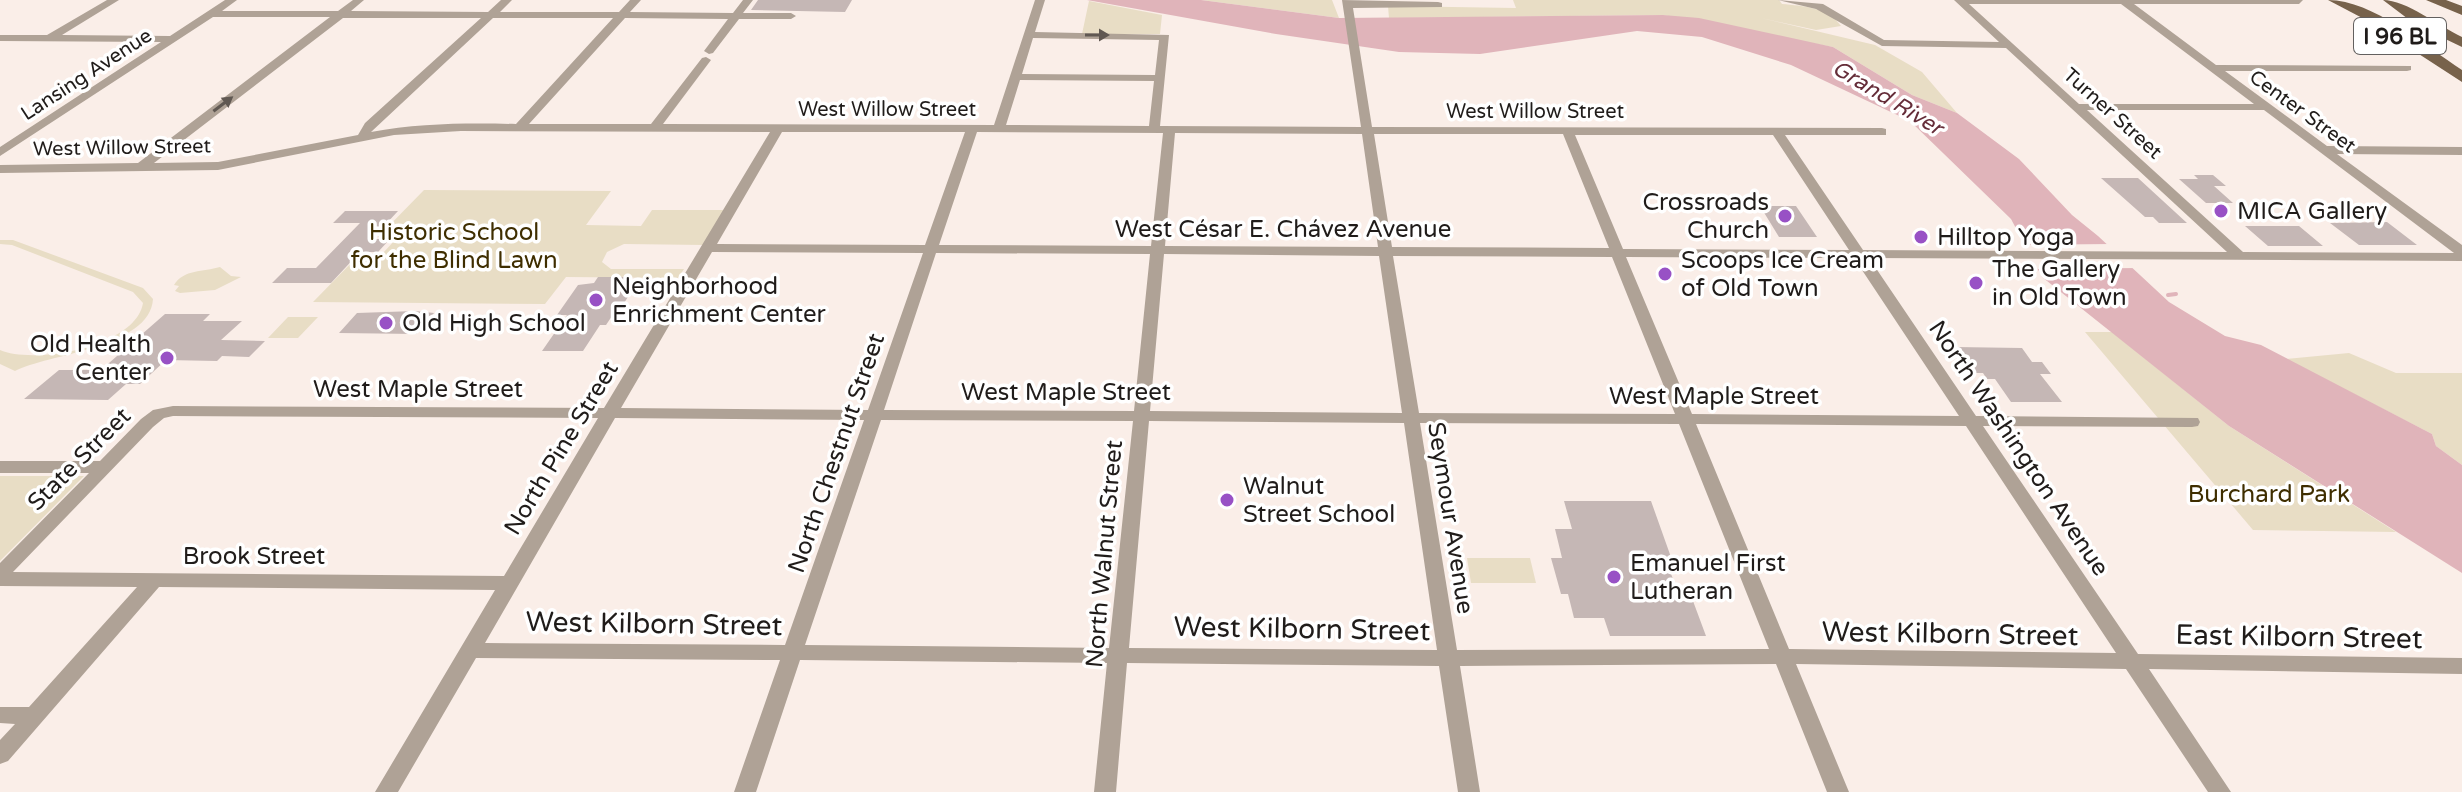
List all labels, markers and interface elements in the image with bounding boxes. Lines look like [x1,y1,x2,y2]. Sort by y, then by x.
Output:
road number: I 96 BL [2354,18,2446,54]
street label: Lansing Avenue [17,24,156,126]
one-way arrow [1085,29,1110,41]
water label: Grand River [1828,55,1950,142]
street label: Turner Street [2058,63,2167,165]
street label: Center Street [2245,65,2361,159]
one-way arrow [213,97,233,113]
street label: West Willow Street [798,98,976,122]
street label: West Willow Street [1446,100,1624,124]
street label: West Willow Street [33,134,212,162]
place label: Crossroads Church [1642,188,1769,245]
place label: MICA Gallery [2237,197,2387,226]
marker: MICA Gallery [2212,202,2230,220]
marker: Crossroads Church [1776,207,1794,225]
street label: West César E. Chávez Avenue [1115,215,1451,244]
park label: Historic School for the Blind Lawn [350,218,558,275]
place label: Hilltop Yoga [1937,223,2075,252]
marker: Hilltop Yoga [1912,228,1930,246]
place label: Scoops Ice Cream of Old Town [1681,246,1884,303]
place label: The Gallery in Old Town [1992,255,2127,312]
marker: Scoops Ice Cream of Old Town [1656,265,1674,283]
place label: Neighborhood Enrichment Center [612,272,826,329]
marker: The Gallery in Old Town [1967,274,1985,292]
marker: Neighborhood Enrichment Center [587,291,605,309]
place label: Old High School [402,309,586,338]
marker: Old High School [377,314,395,332]
street label: North Washington Avenue [1922,315,2115,581]
place label: Old Health Center [30,330,152,387]
street label: North Chestnut Street [782,330,891,577]
marker: Old Health Center [158,349,176,367]
street label: North Pine Street [498,356,625,540]
street label: West Maple Street [313,375,523,404]
street label: West Maple Street [961,378,1171,407]
street label: West Maple Street [1609,382,1819,411]
street label: State Street [22,402,137,517]
street label: Seymour Avenue [1421,420,1480,616]
street label: North Walnut Street [1080,439,1129,669]
place label: Walnut Street School [1243,472,1395,529]
park label: Burchard Park [2188,480,2350,509]
marker: Walnut Street School [1218,491,1236,509]
street label: Brook Street [183,542,325,571]
place label: Emanuel First Lutheran [1630,549,1786,606]
marker: Emanuel First Lutheran [1605,568,1623,586]
street label: West Kilborn Street [525,605,783,643]
street label: West Kilborn Street [1173,610,1431,648]
street label: West Kilborn Street [1821,615,2079,653]
street label: East Kilborn Street [2175,618,2423,656]

